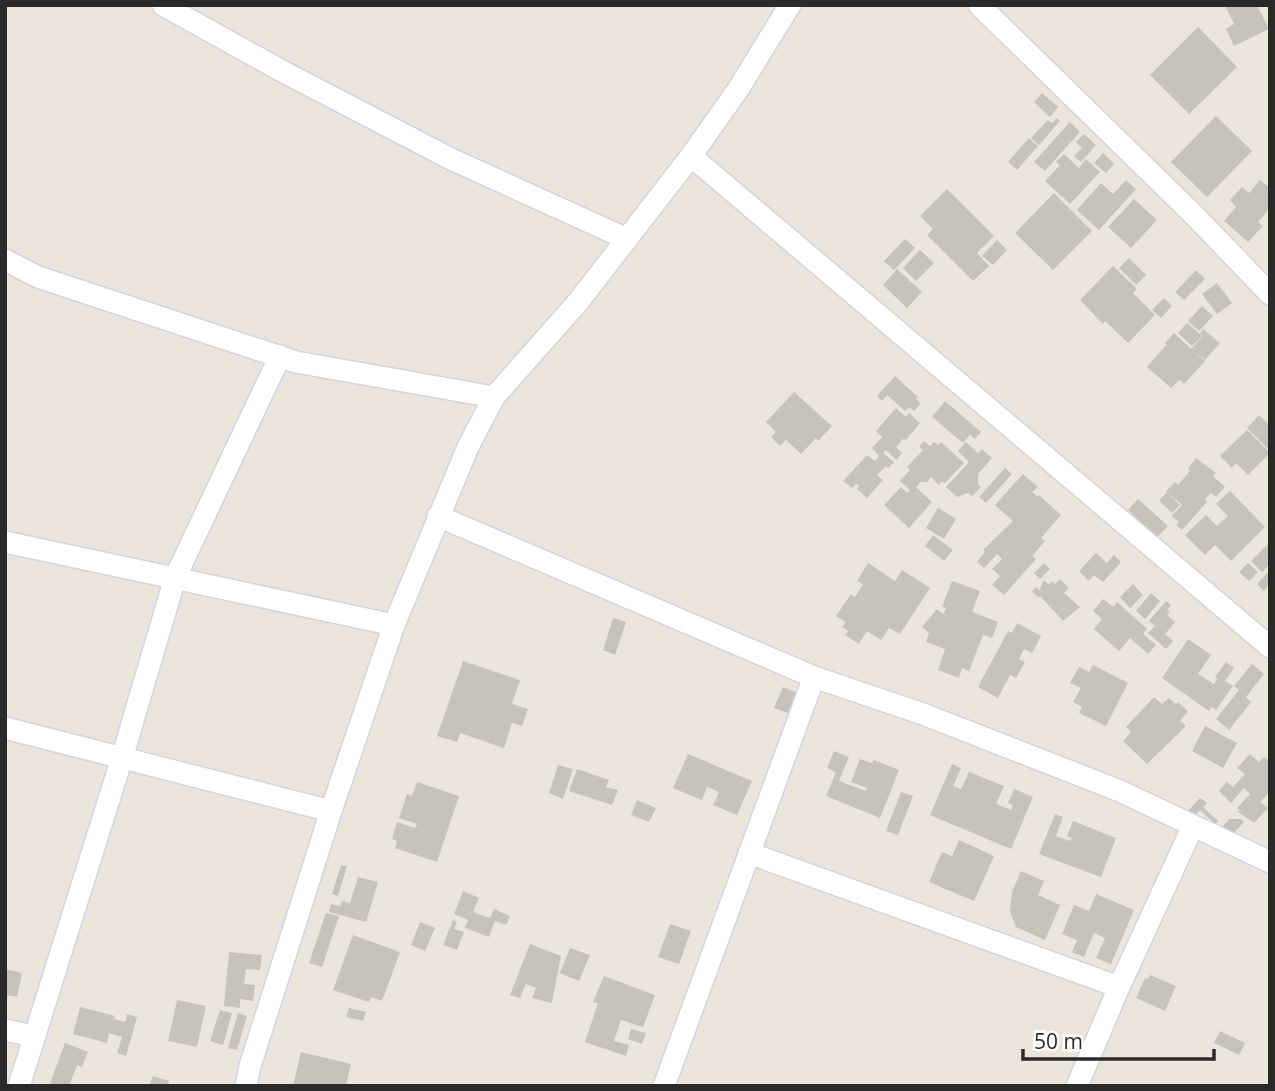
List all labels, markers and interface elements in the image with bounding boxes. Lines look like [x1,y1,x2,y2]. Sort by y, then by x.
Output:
scale bar [1023,1018,1214,1062]
text: 50 m [1034,1027,1083,1055]

